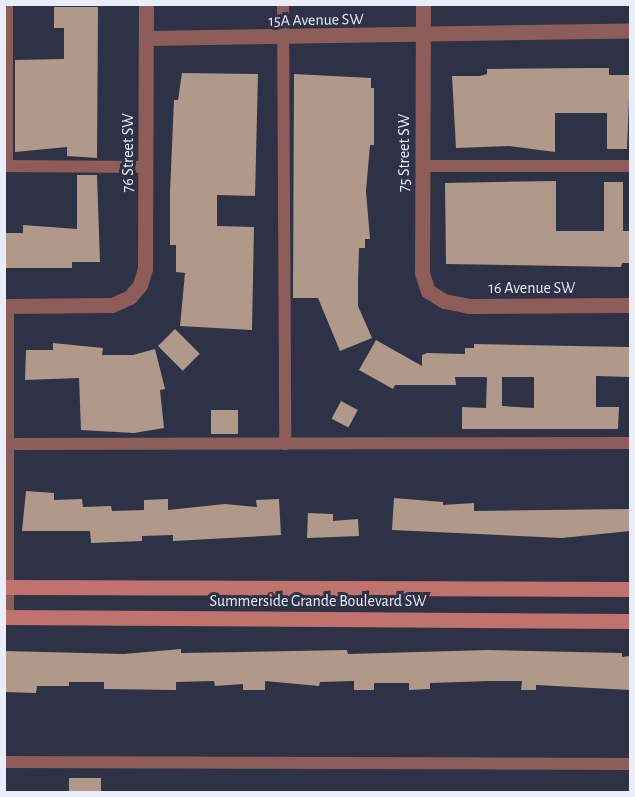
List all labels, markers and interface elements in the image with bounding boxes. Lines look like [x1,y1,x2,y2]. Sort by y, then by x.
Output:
street label: 15A Avenue SW [268,10,364,30]
street label: 76 Street SW [118,114,138,192]
street label: 75 Street SW [394,114,414,192]
street label: 16 Avenue SW [489,278,575,298]
street label: Summerside Grande Boulevard SW [209,591,427,611]

